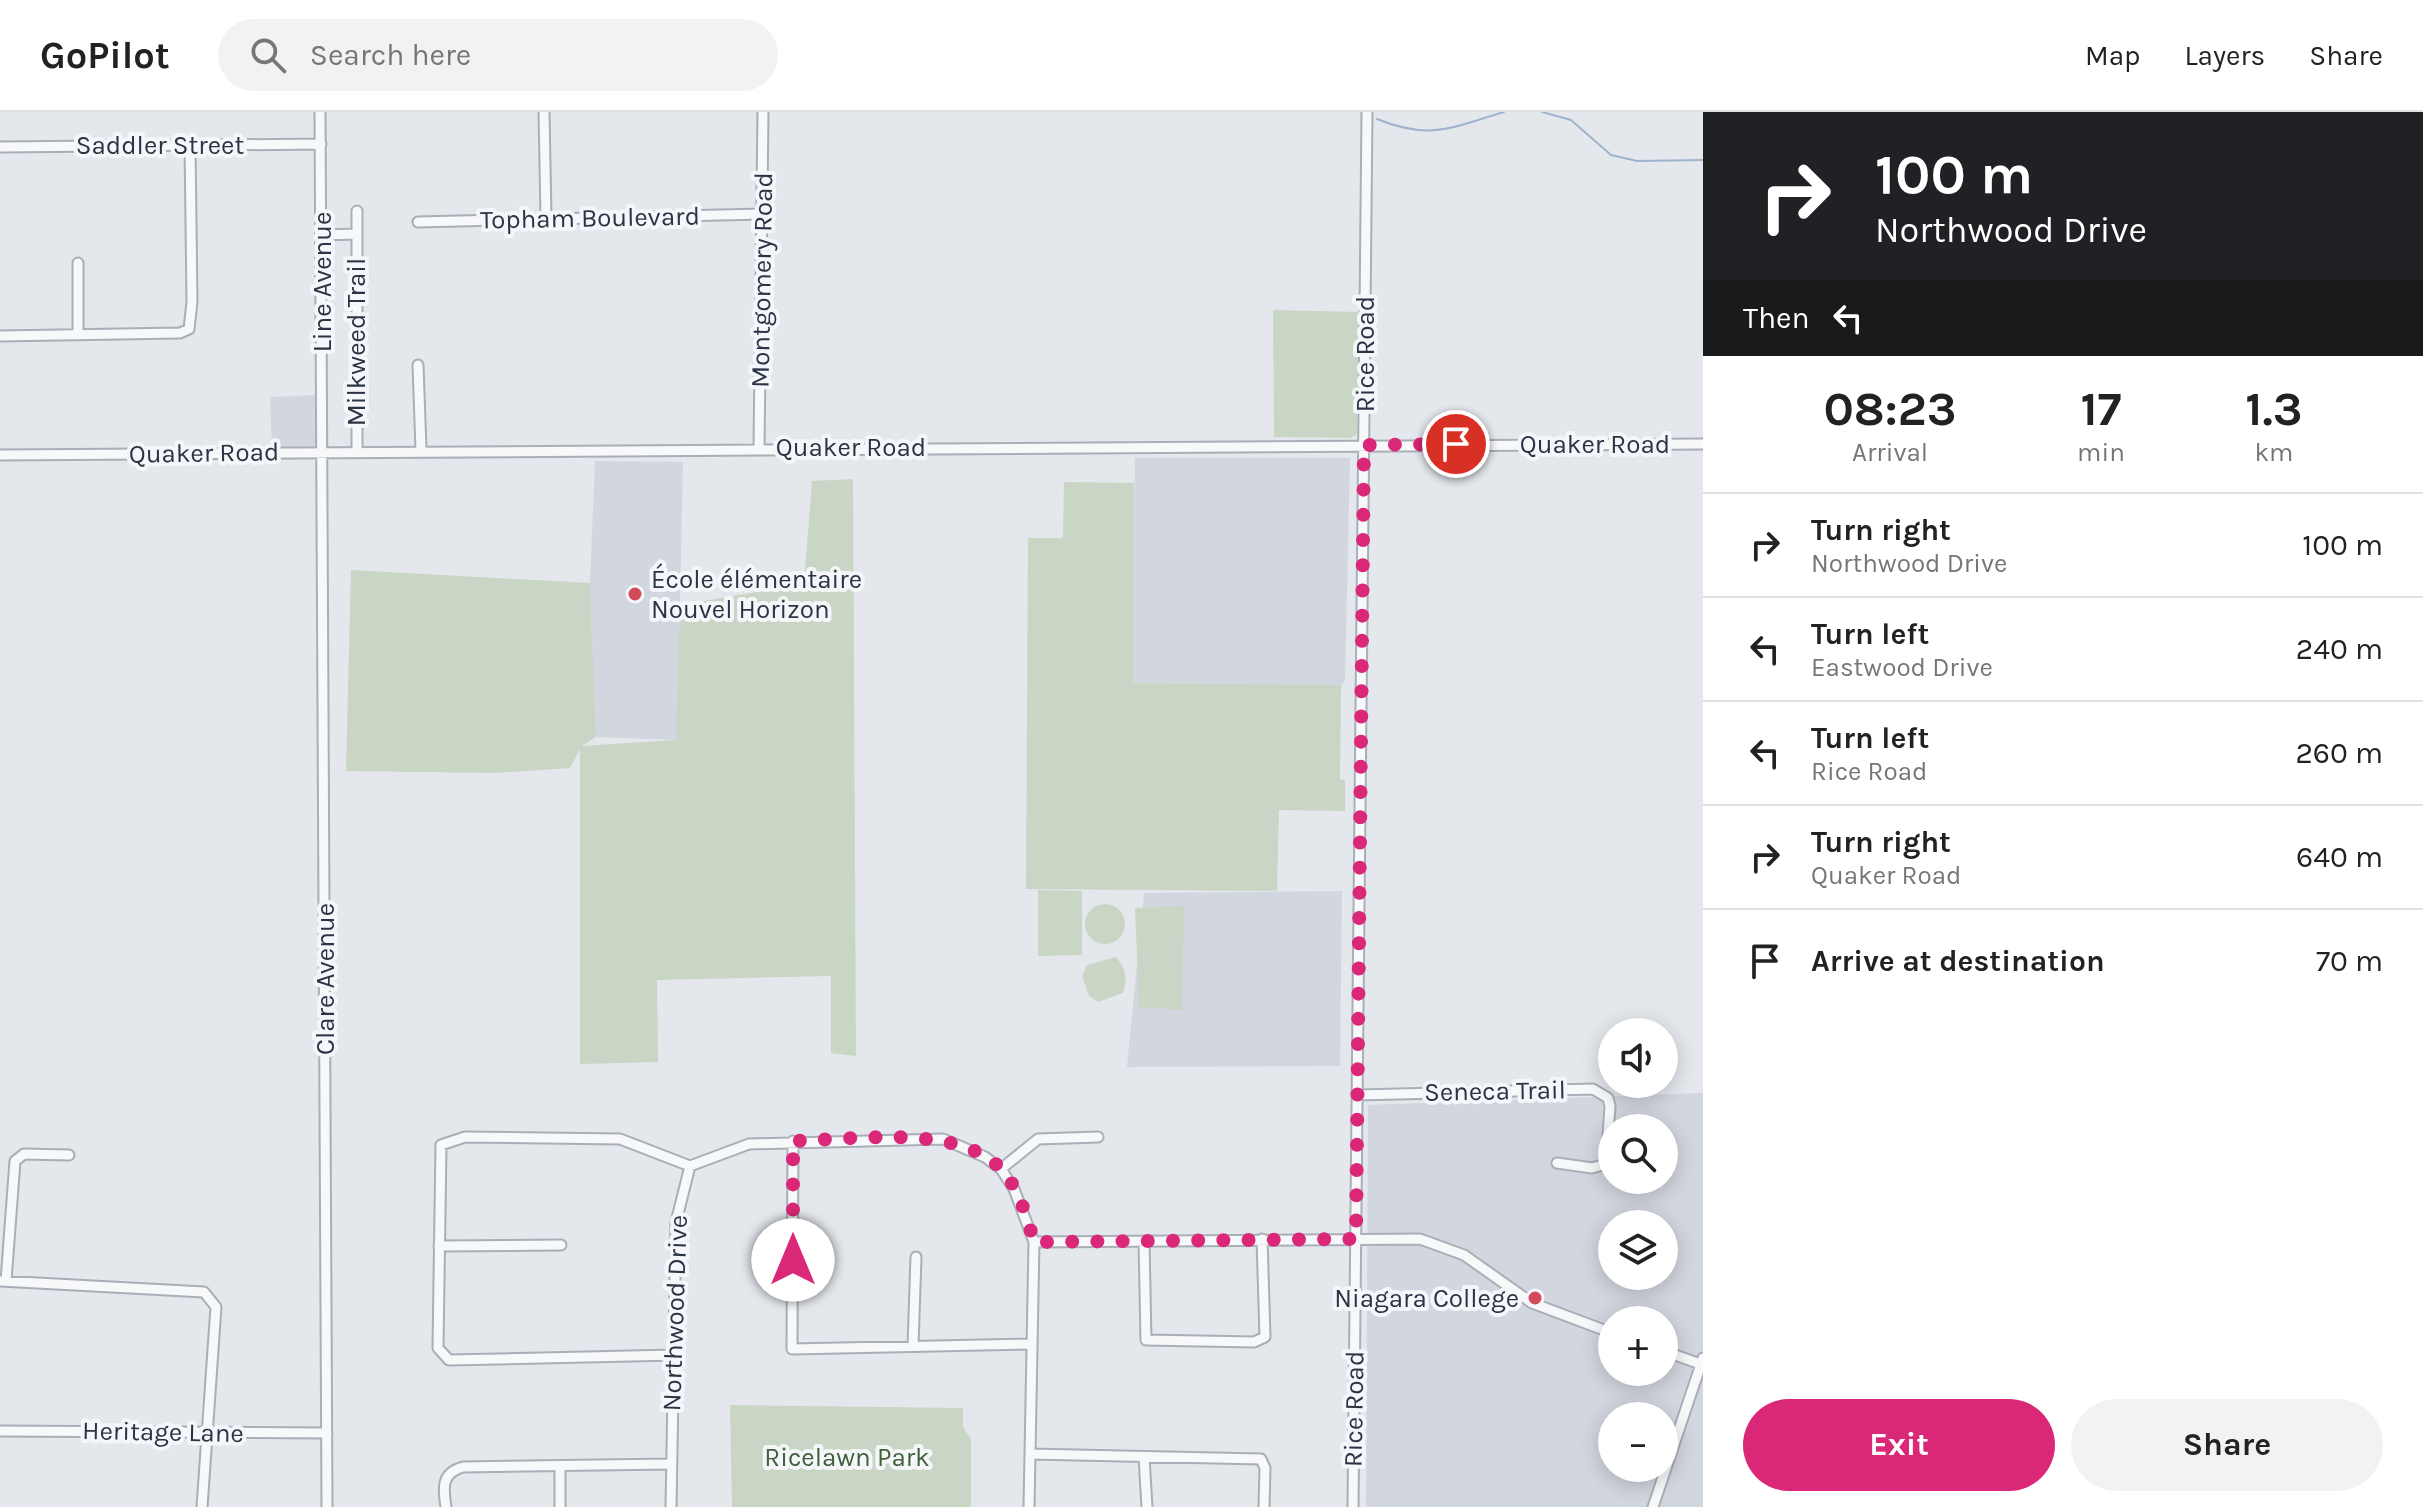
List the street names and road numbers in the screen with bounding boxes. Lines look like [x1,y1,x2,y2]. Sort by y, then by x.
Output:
street label: Saddler Street [76,130,244,161]
street label: Montgomery Road [745,172,779,388]
street label: Topham Boulevard [480,201,700,235]
street label: Line Avenue [307,212,338,352]
street label: Milkweed Trail [341,258,372,426]
street label: Rice Road [1350,296,1381,412]
street label: Quaker Road [1520,429,1670,460]
street label: Quaker Road [776,432,926,463]
street label: Quaker Road [129,436,279,470]
street label: Clare Avenue [310,903,341,1055]
street label: Seneca Trail [1424,1074,1566,1108]
street label: Northwood Drive [656,1214,694,1412]
street label: Rice Road [1337,1351,1371,1467]
street label: Heritage Lane [82,1415,244,1449]

